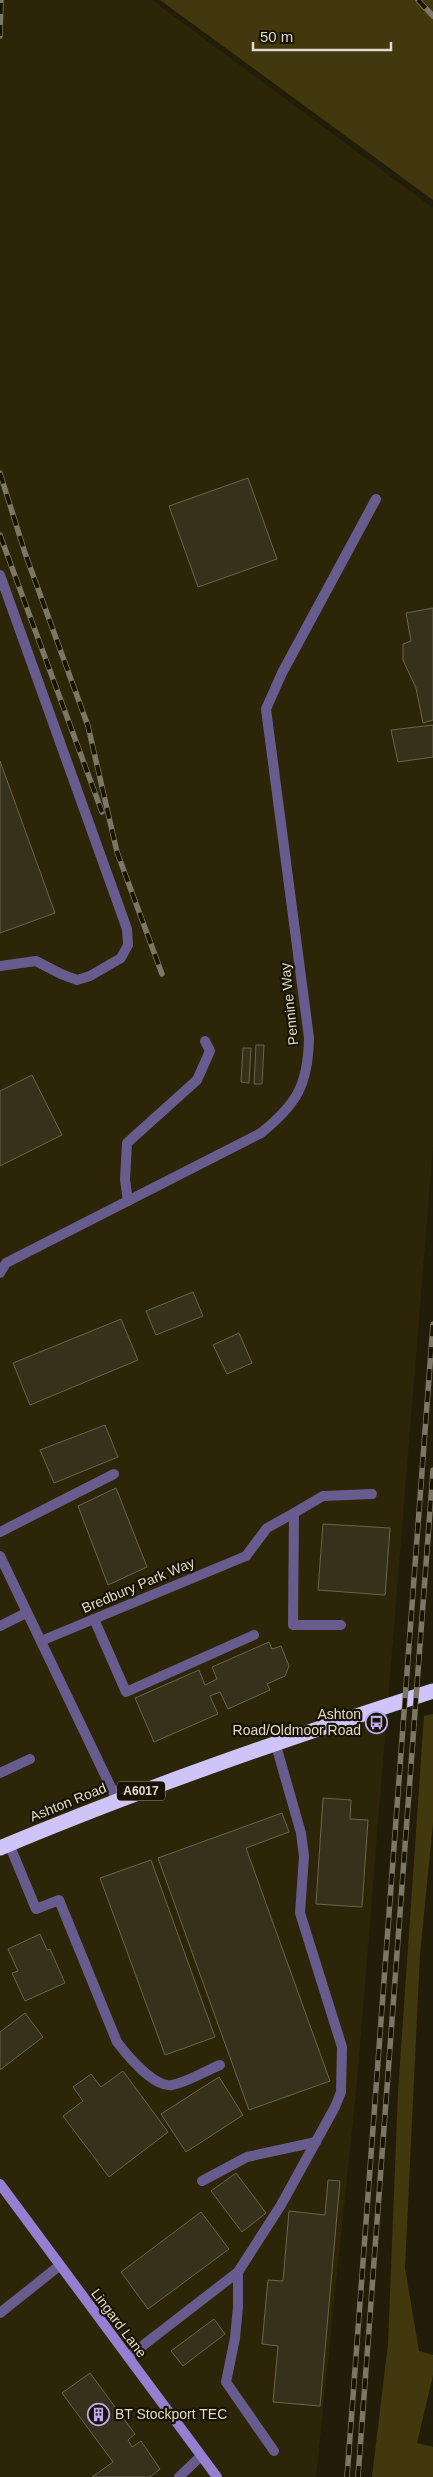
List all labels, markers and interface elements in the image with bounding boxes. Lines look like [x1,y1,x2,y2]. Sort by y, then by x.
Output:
scale bar [253,20,390,52]
text: 50 m [260,28,293,45]
street label: Pennine Way [277,962,301,1046]
street label: Bredbury Park Way [79,1554,197,1616]
place label: Ashton Road/Oldmoor Road [233,1706,361,1738]
bus stop icon: Ashton Road/Oldmoor Road [365,1710,389,1734]
street label: Ashton Road [27,1779,109,1825]
road number: A6017 [117,1782,165,1800]
street label: Lingard Lane [88,2286,150,2361]
building icon: BT Stockport TEC [87,2402,111,2426]
place label: BT Stockport TEC [115,2406,227,2422]

